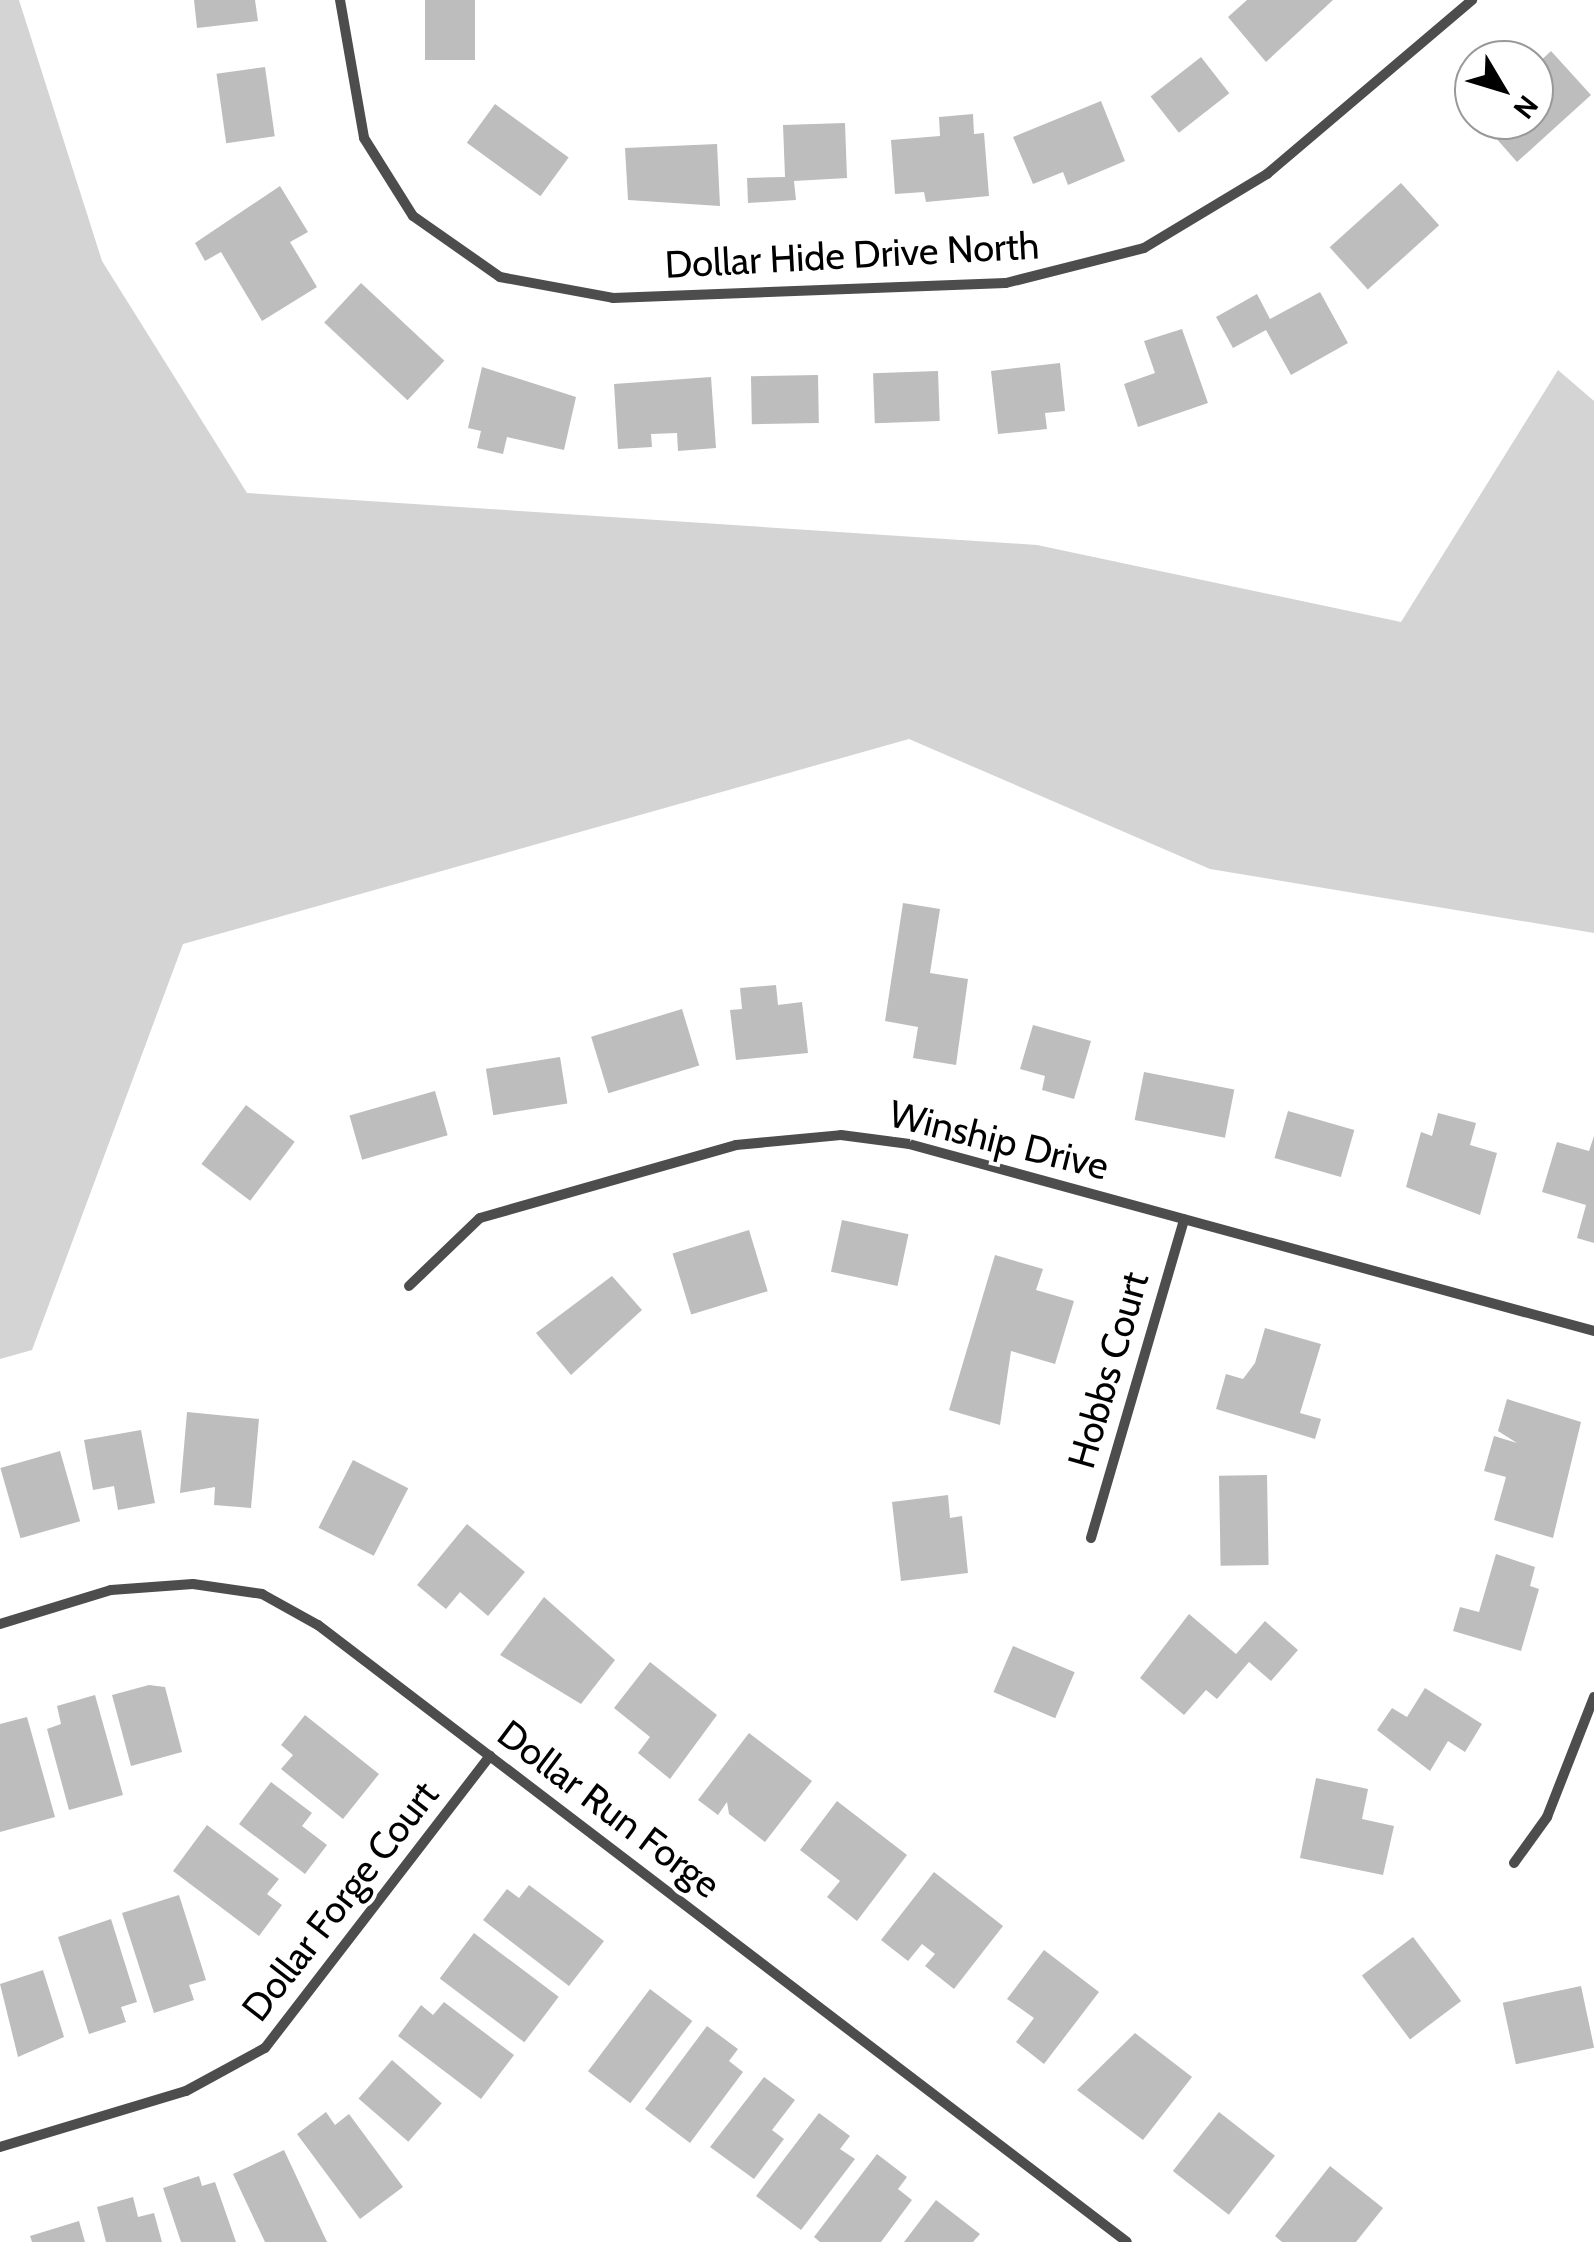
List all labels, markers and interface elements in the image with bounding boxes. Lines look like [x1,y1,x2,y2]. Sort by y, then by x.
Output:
north arrow [1454,40,1554,140]
text: N [1507,89,1546,125]
street label: Dollar Hide Drive North [664,222,1040,288]
street label: Winship Drive [885,1091,1113,1189]
street label: Hobbs Court [1058,1267,1158,1473]
street label: Dollar Run Forge [489,1711,729,1907]
street label: Dollar Forge Court [232,1772,448,2030]

